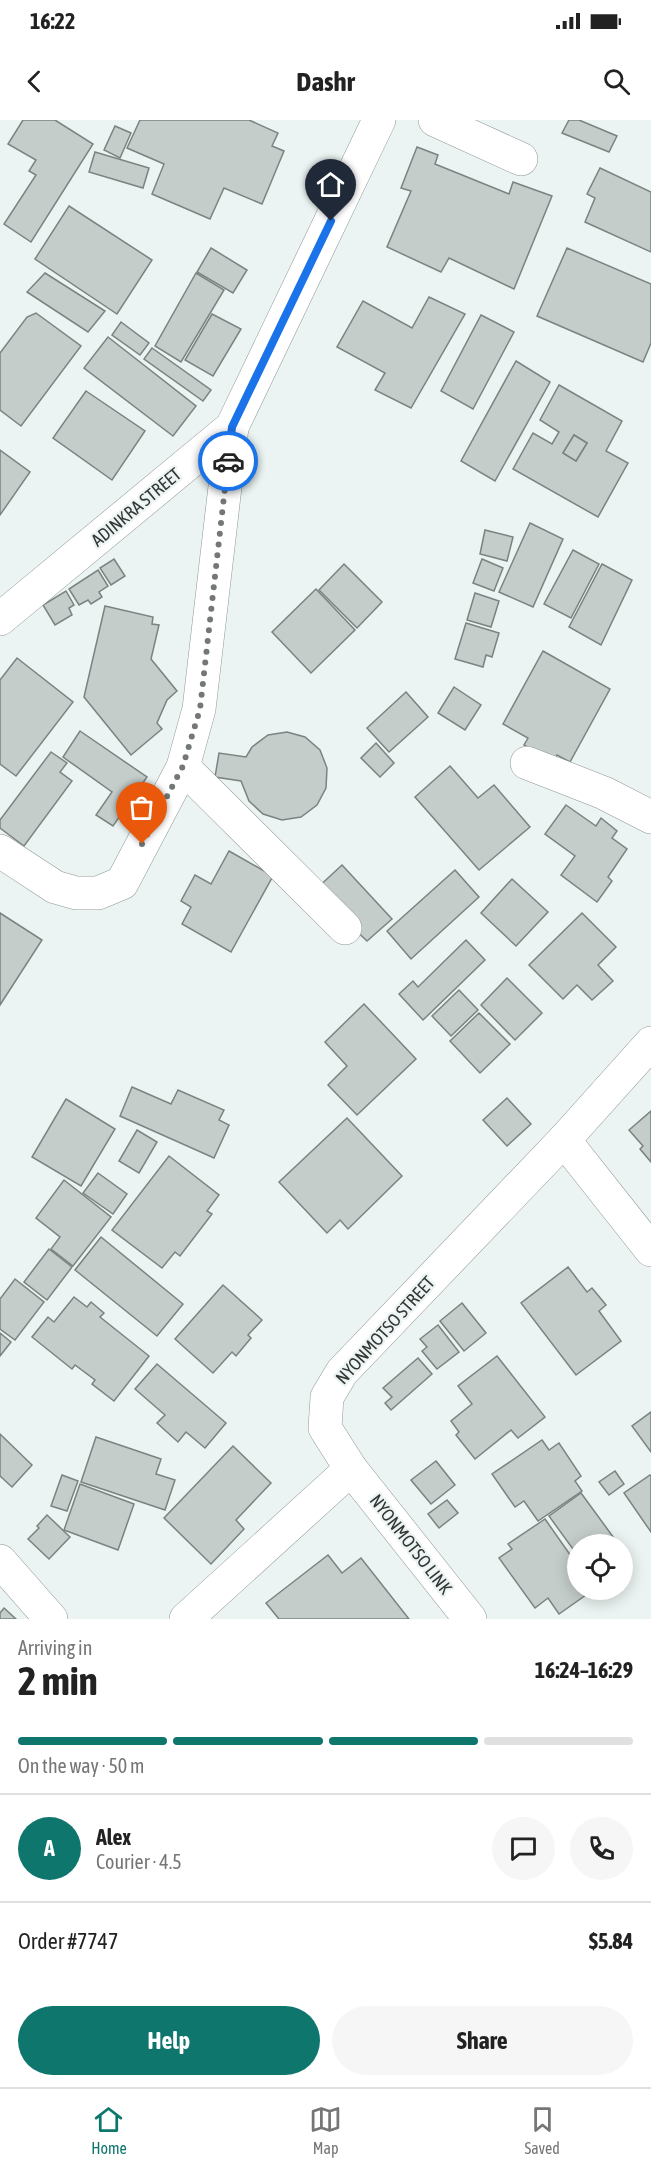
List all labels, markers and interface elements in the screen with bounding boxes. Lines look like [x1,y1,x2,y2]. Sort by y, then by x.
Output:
text: 16:22 [30,8,75,34]
icon: back [18,65,51,98]
icon: search [600,65,633,98]
text: Dashr [296,66,355,97]
pin [305,159,356,221]
icon: home [314,168,347,201]
courier [198,431,258,491]
icon: car [212,445,245,478]
street label: ADINKRA STREET [87,463,185,551]
pin [116,782,167,844]
icon: bag [125,791,158,824]
street label: NYONMOTSO STREET [331,1272,439,1388]
street label: NYONMOTSO LINK [366,1490,457,1598]
map controls [567,1534,633,1600]
button: locate [567,1534,633,1600]
text: Arriving in [18,1636,92,1659]
text: 16:24–16:29 [535,1657,633,1683]
text: 2 min [18,1659,98,1703]
text: On the way · 50 m [18,1754,144,1777]
button: chat [492,1817,555,1880]
button: phone [570,1817,633,1880]
text: Alex [96,1824,131,1850]
text: A [44,1835,55,1861]
text: Courier · 4.5 [96,1850,182,1873]
text: Order #7747 [18,1928,118,1954]
text: $5.84 [589,1928,633,1954]
button: Help [18,2006,320,2075]
button: Share [332,2006,633,2075]
tab: Home [91,2103,127,2157]
tab: Map [309,2103,342,2157]
tab: Saved [524,2103,560,2157]

